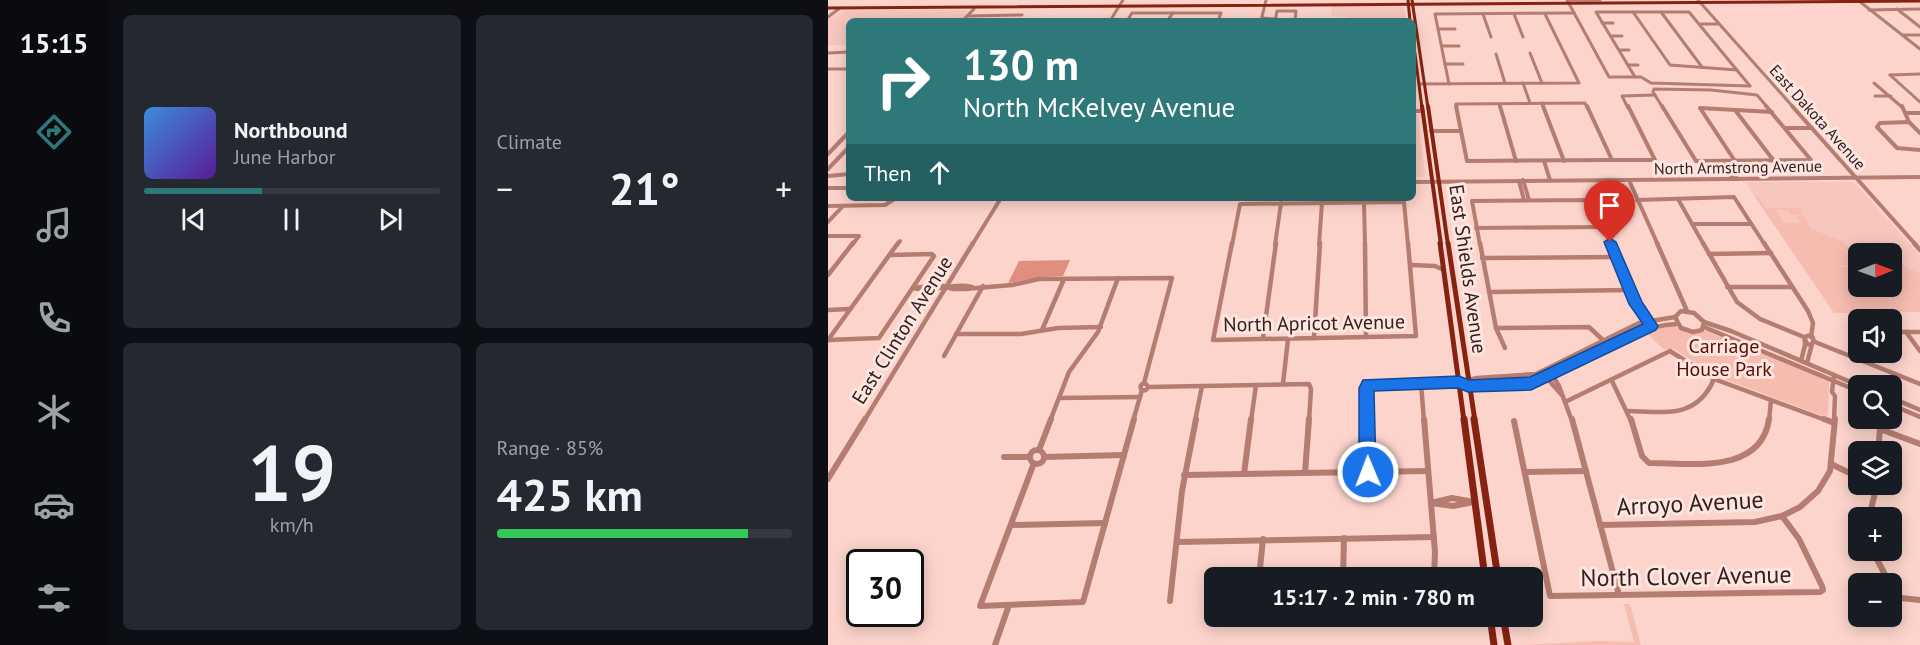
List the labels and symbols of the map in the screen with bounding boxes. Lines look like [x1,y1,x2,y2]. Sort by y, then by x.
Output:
street label: East Dakota Avenue [1766,60,1870,174]
street label: North Armstrong Avenue [1654,156,1822,178]
pin [1584,180,1635,242]
street label: East Shields Avenue [1443,183,1493,355]
north arrow [1848,243,1902,297]
street label: East Clinton Avenue [846,251,958,409]
street label: North Apricot Avenue [1223,308,1405,338]
park label: Carriage House Park [1676,333,1772,382]
position arrow [1336,440,1400,504]
street label: Arroyo Avenue [1616,484,1764,522]
speed limit sign: 30 [846,549,924,627]
street label: North Clover Avenue [1580,559,1792,593]

